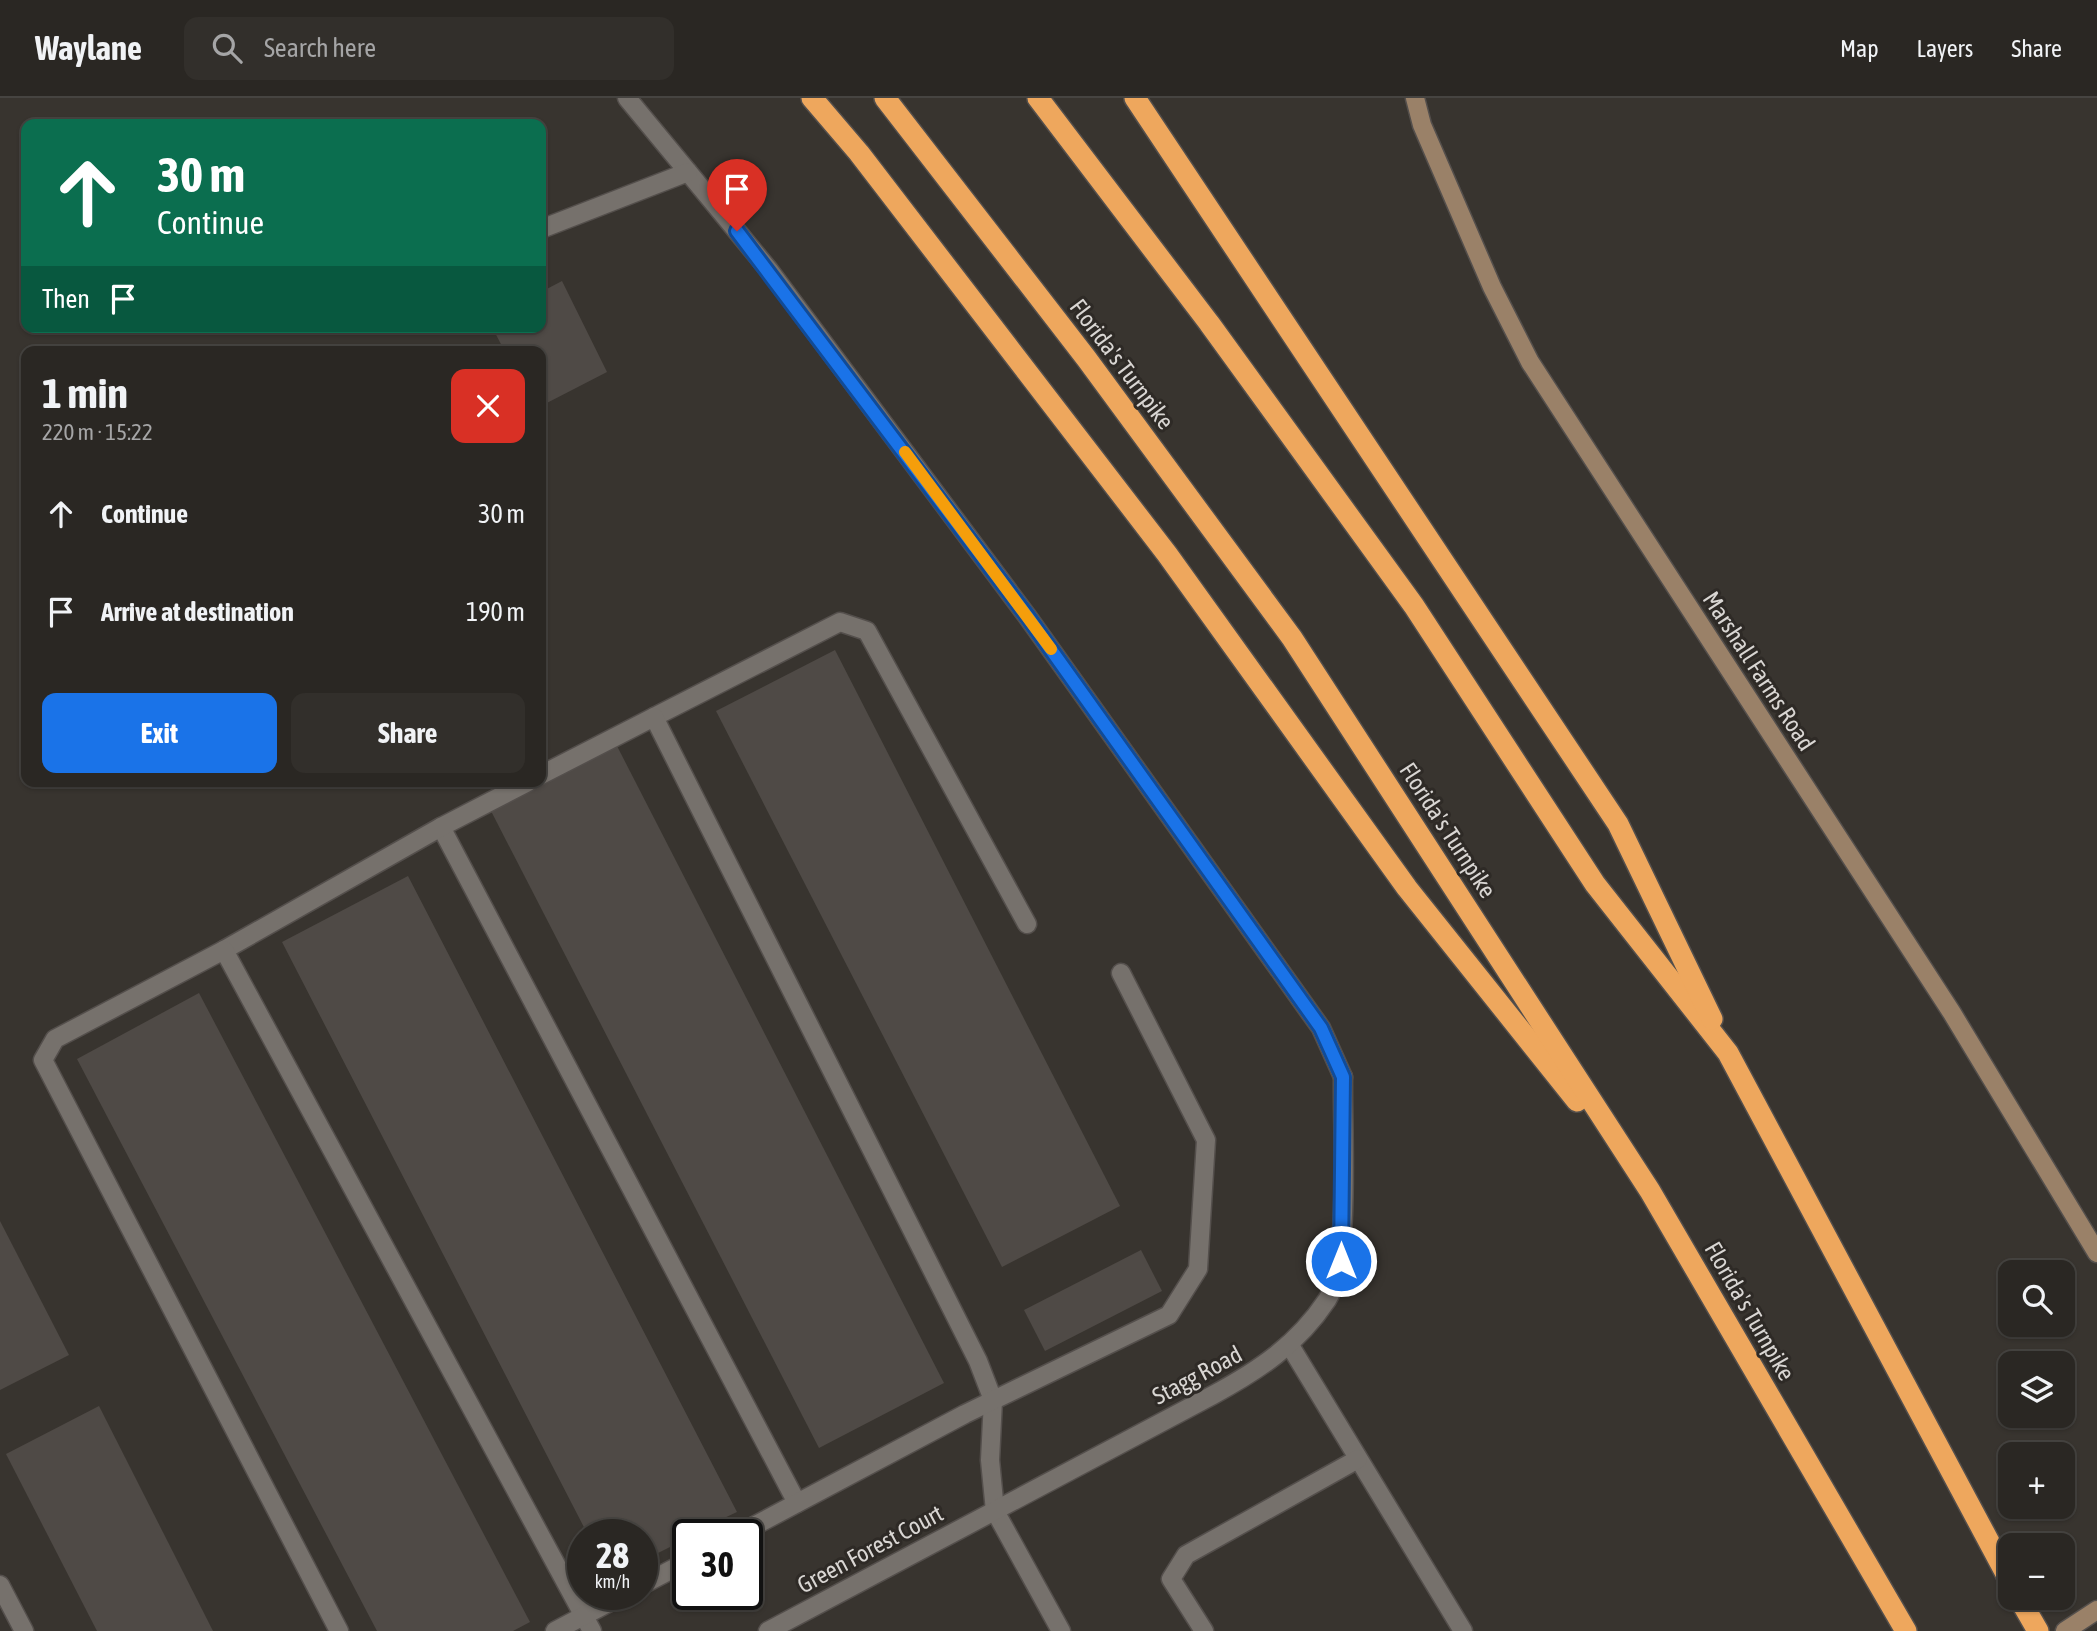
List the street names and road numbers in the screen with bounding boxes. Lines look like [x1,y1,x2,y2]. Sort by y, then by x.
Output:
street label: Florida's Turnpike [1064,294,1180,434]
street label: Marshall Farms Road [1698,587,1820,755]
street label: Florida's Turnpike [1394,757,1502,903]
street label: Florida's Turnpike [1699,1237,1801,1385]
street label: Stagg Road [1148,1340,1246,1410]
street label: Green Forest Court [793,1499,947,1599]

